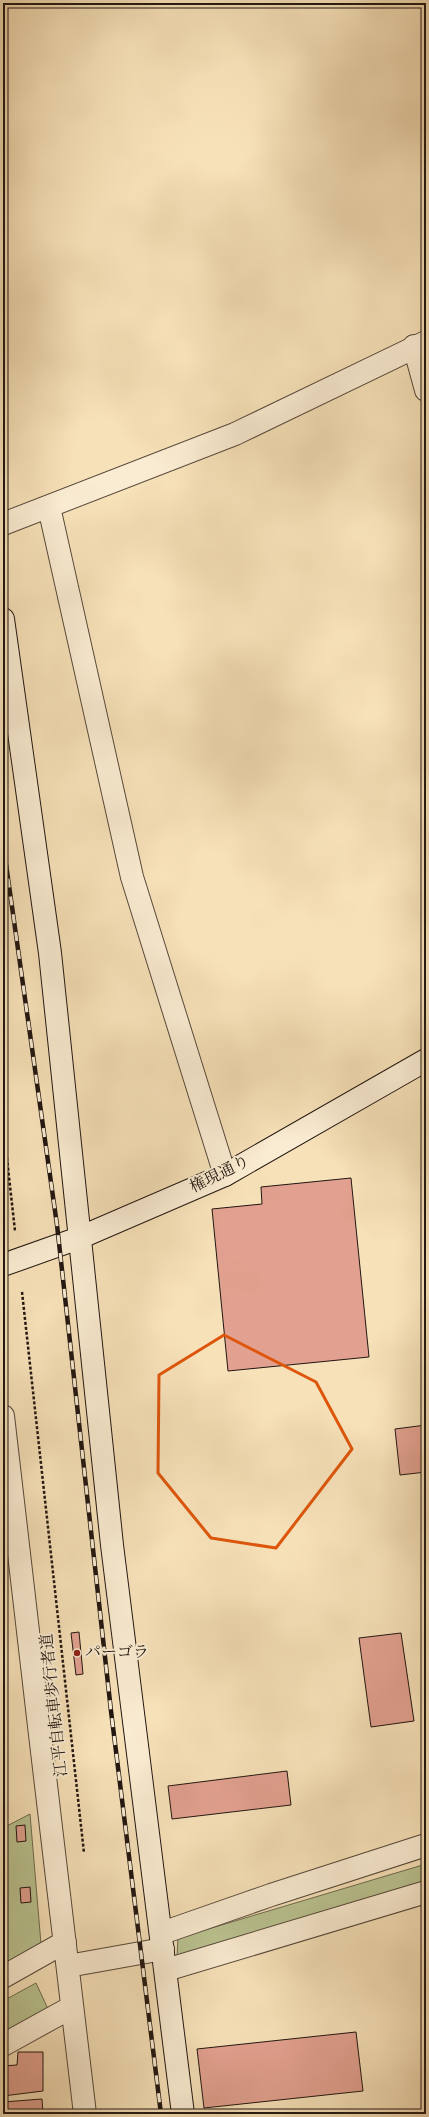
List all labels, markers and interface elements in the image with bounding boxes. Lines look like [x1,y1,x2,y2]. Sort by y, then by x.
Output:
street label: 権現通り [187,1152,252,1196]
street label: 江平自転車歩行者道 [38,1633,70,1778]
place label: パーゴラ [85,1644,149,1661]
marker: パーゴラ [72,1648,82,1658]

